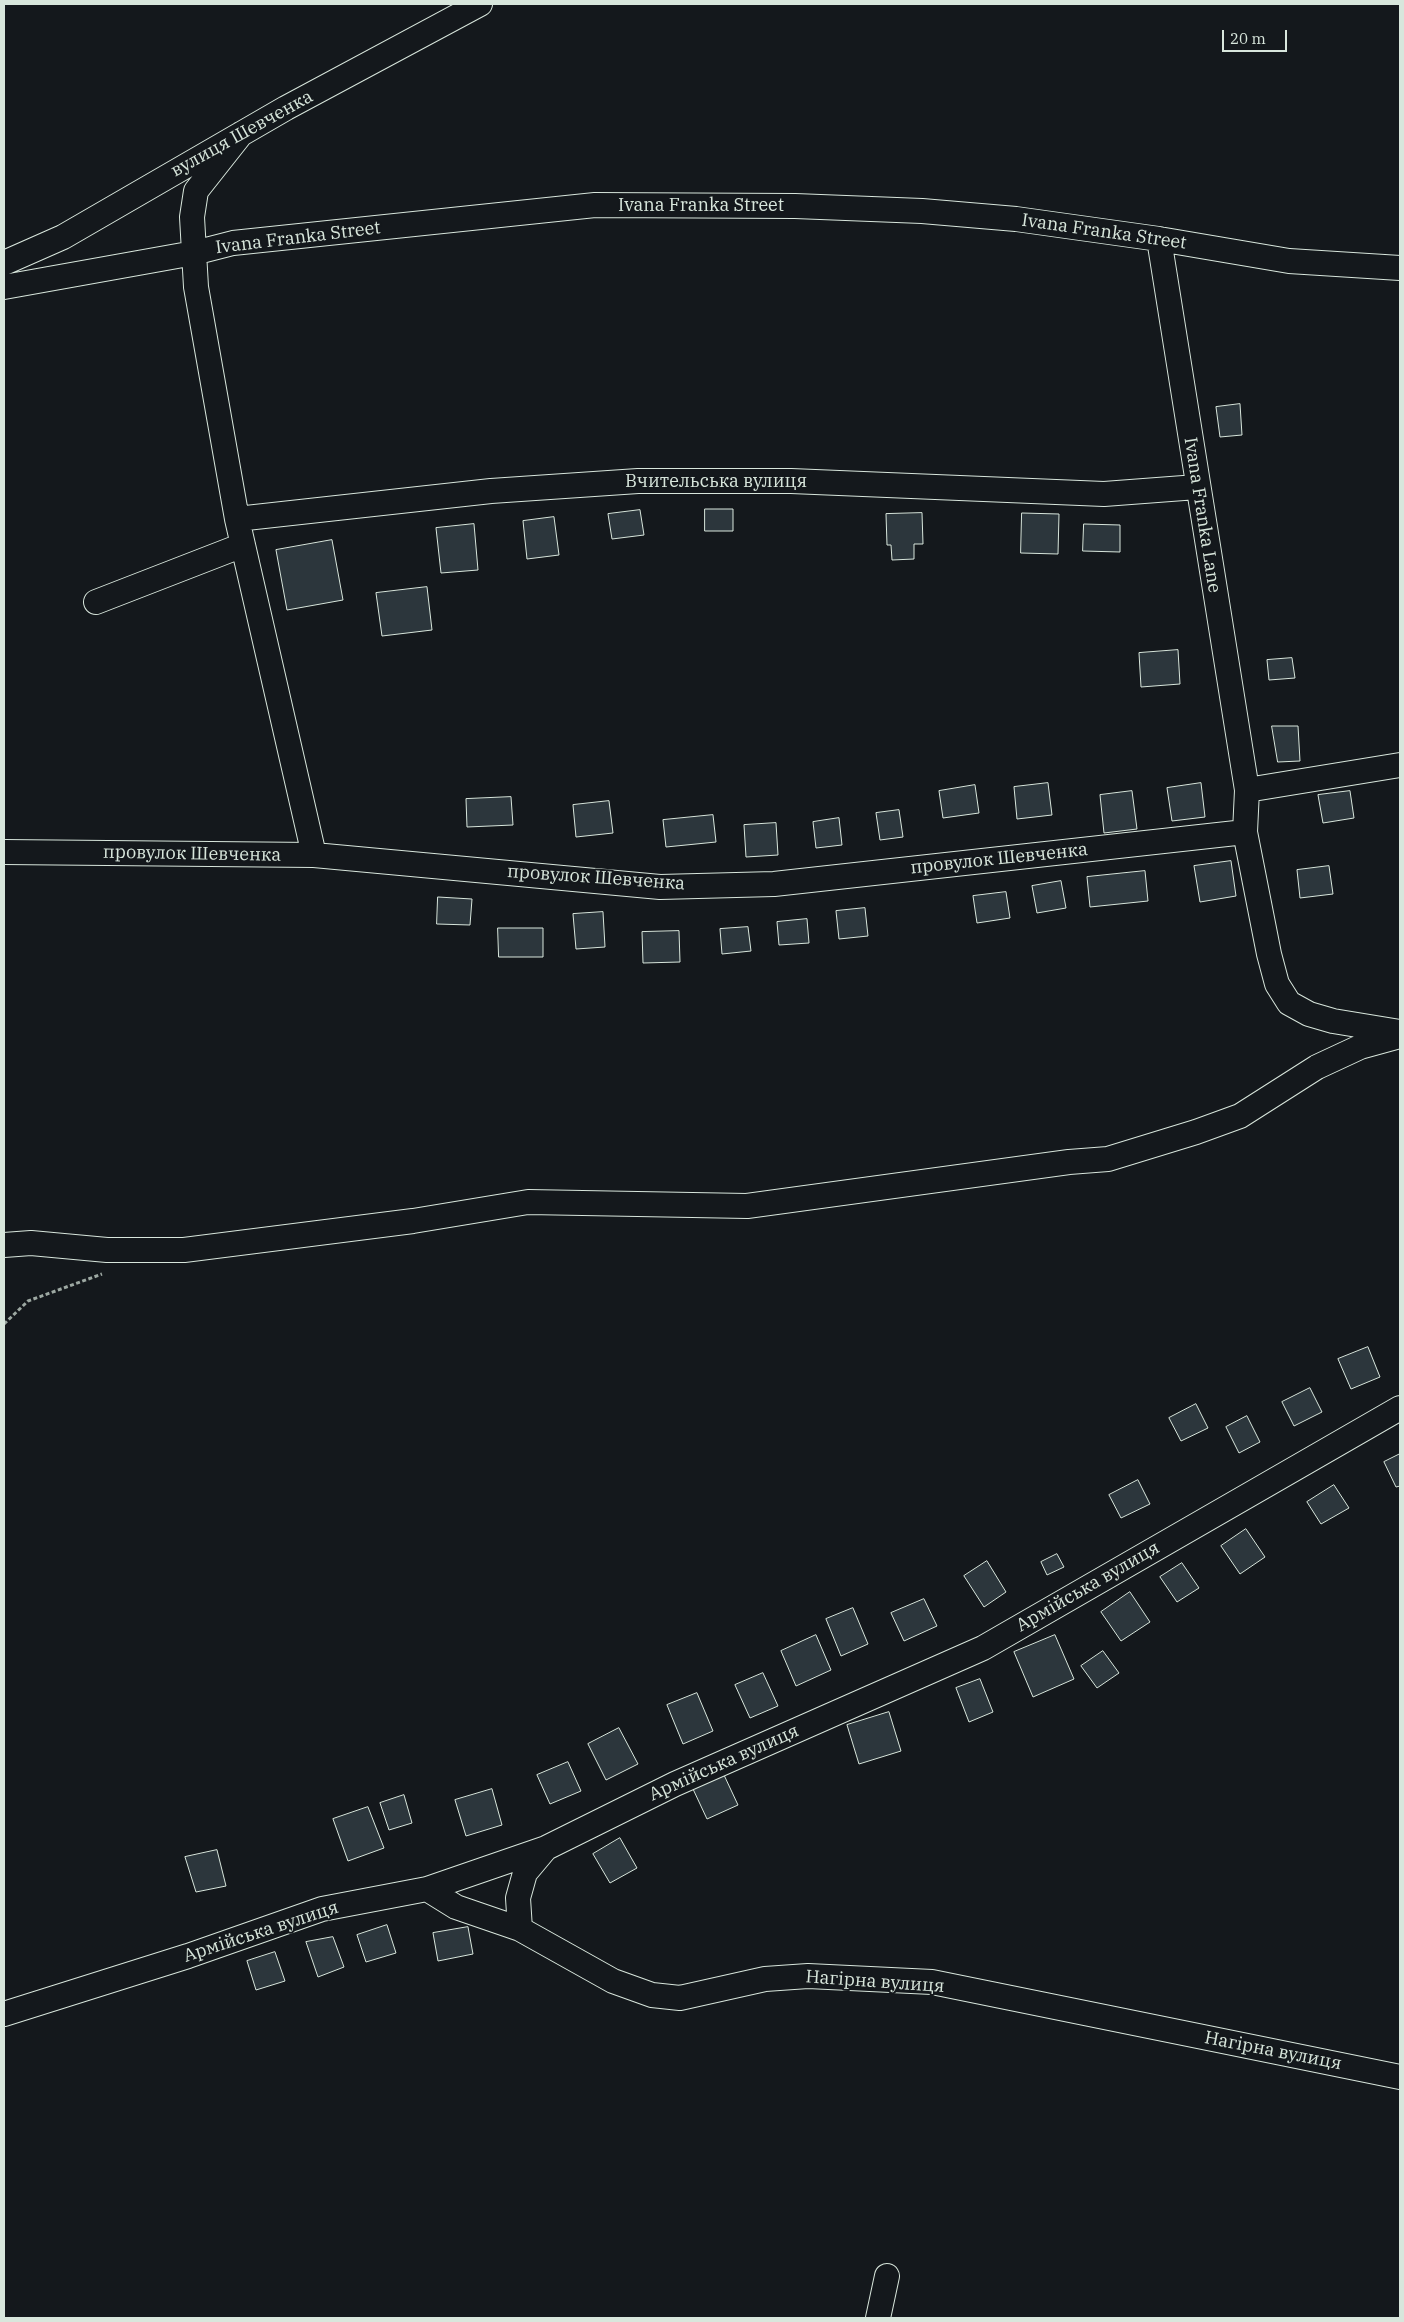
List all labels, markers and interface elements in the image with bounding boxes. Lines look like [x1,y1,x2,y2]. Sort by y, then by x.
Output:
scale bar [1224,20,1289,52]
text: 20 m [1230,29,1266,48]
street label: вулиця Шевченка [167,86,317,182]
street label: Ivana Franka Street [618,195,784,217]
street label: Ivana Franka Street [1020,210,1188,254]
street label: Ivana Franka Street [214,217,382,259]
street label: Ivana Franka Lane [1179,436,1225,594]
street label: Вчительська вулиця [625,471,807,493]
street label: провулок Шевченка [909,839,1089,879]
street label: провулок Шевченка [103,842,281,866]
street label: провулок Шевченка [506,861,686,895]
street label: Армійська вулиця [1013,1537,1163,1637]
street label: Армійська вулиця [646,1720,802,1806]
street label: Армійська вулиця [181,1897,341,1967]
street label: Нагірна вулиця [805,1966,945,1998]
street label: Нагірна вулиця [1203,2027,1343,2075]

